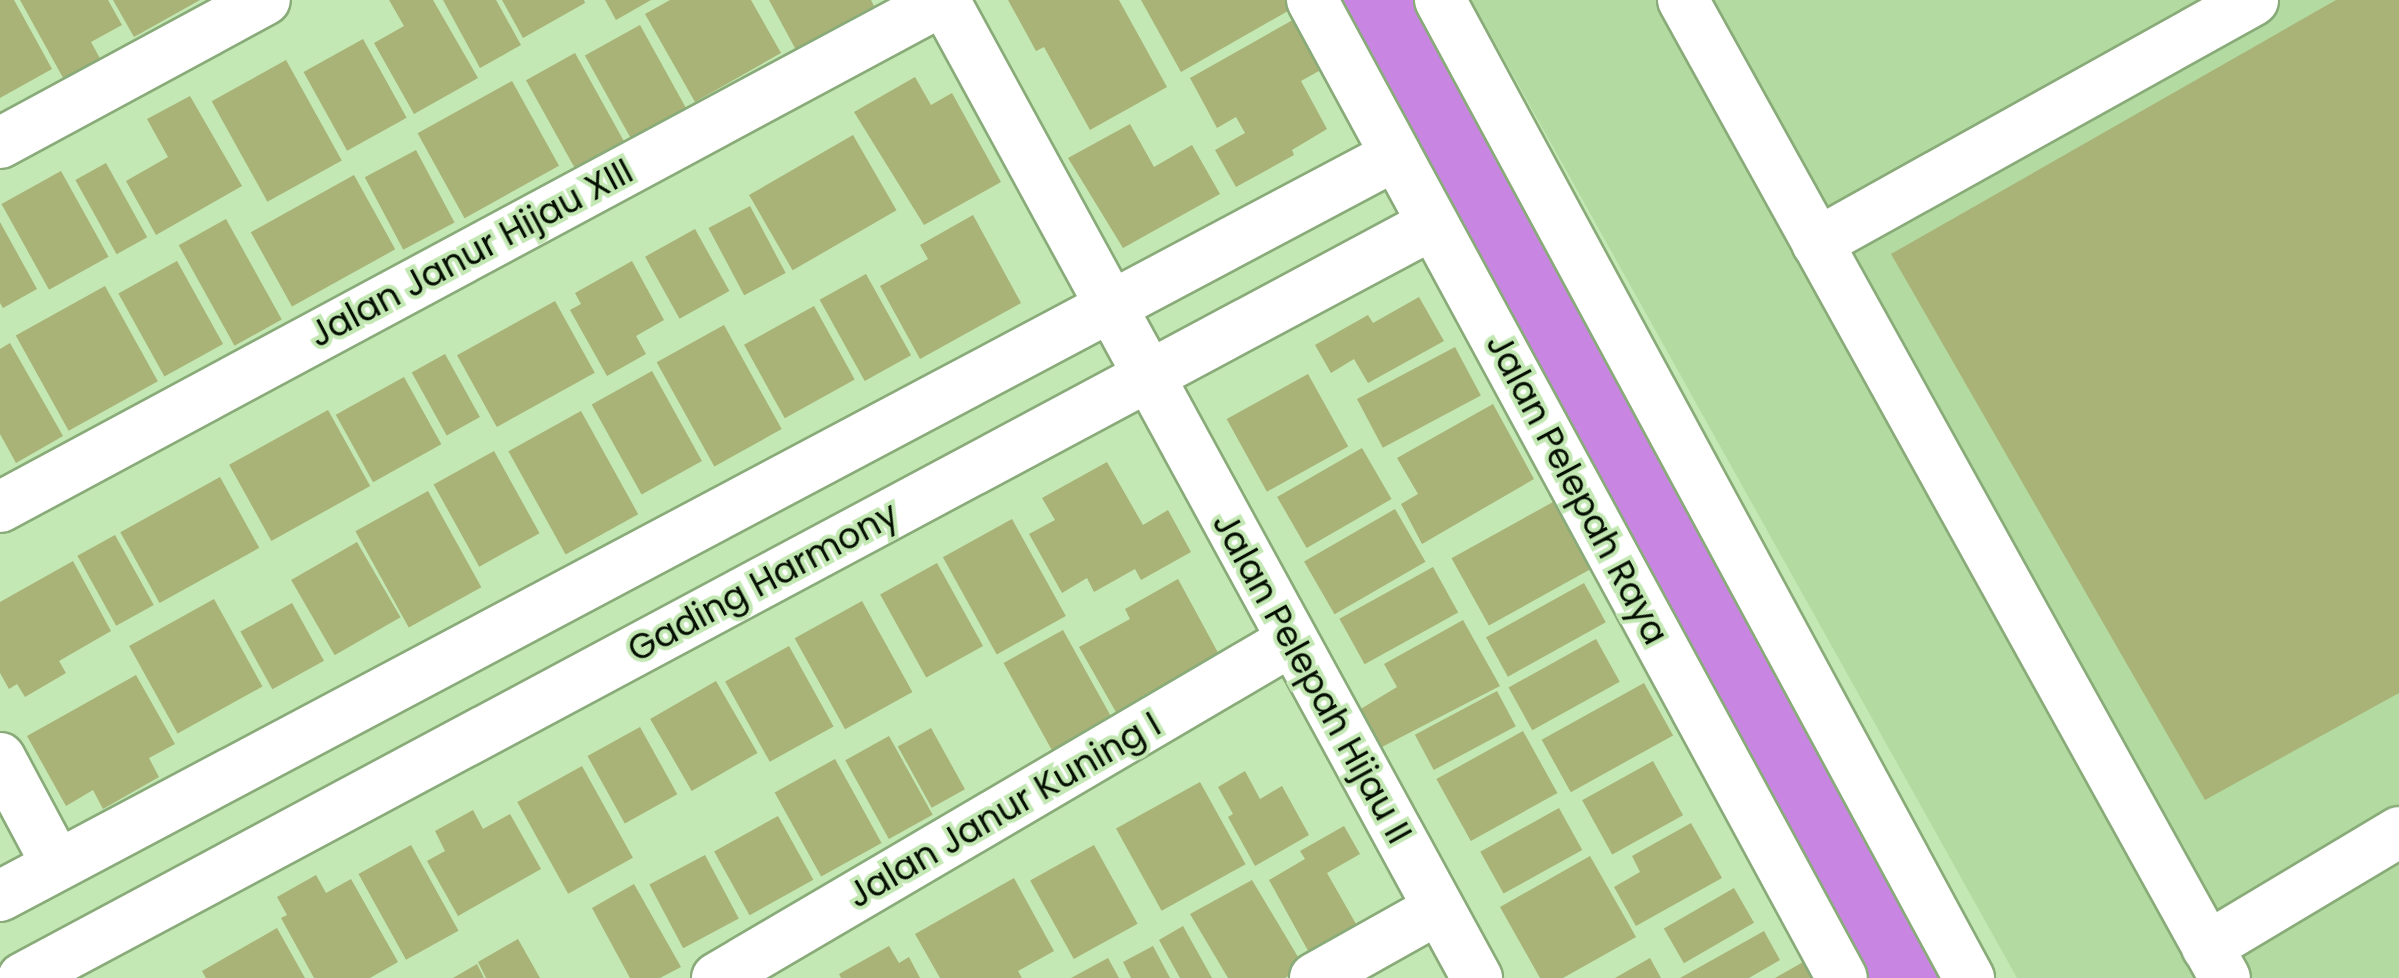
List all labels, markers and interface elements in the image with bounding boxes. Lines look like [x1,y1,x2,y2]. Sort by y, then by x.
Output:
street label: Jalan Janur Hijau XIII [302,150,640,356]
street label: Jalan Pelepah Raya [1477,326,1677,652]
street label: Gading Harmony [621,493,905,671]
street label: Jalan Pelepah Hijau II [1204,505,1420,851]
street label: Jalan Janur Kuning I [840,703,1168,917]

